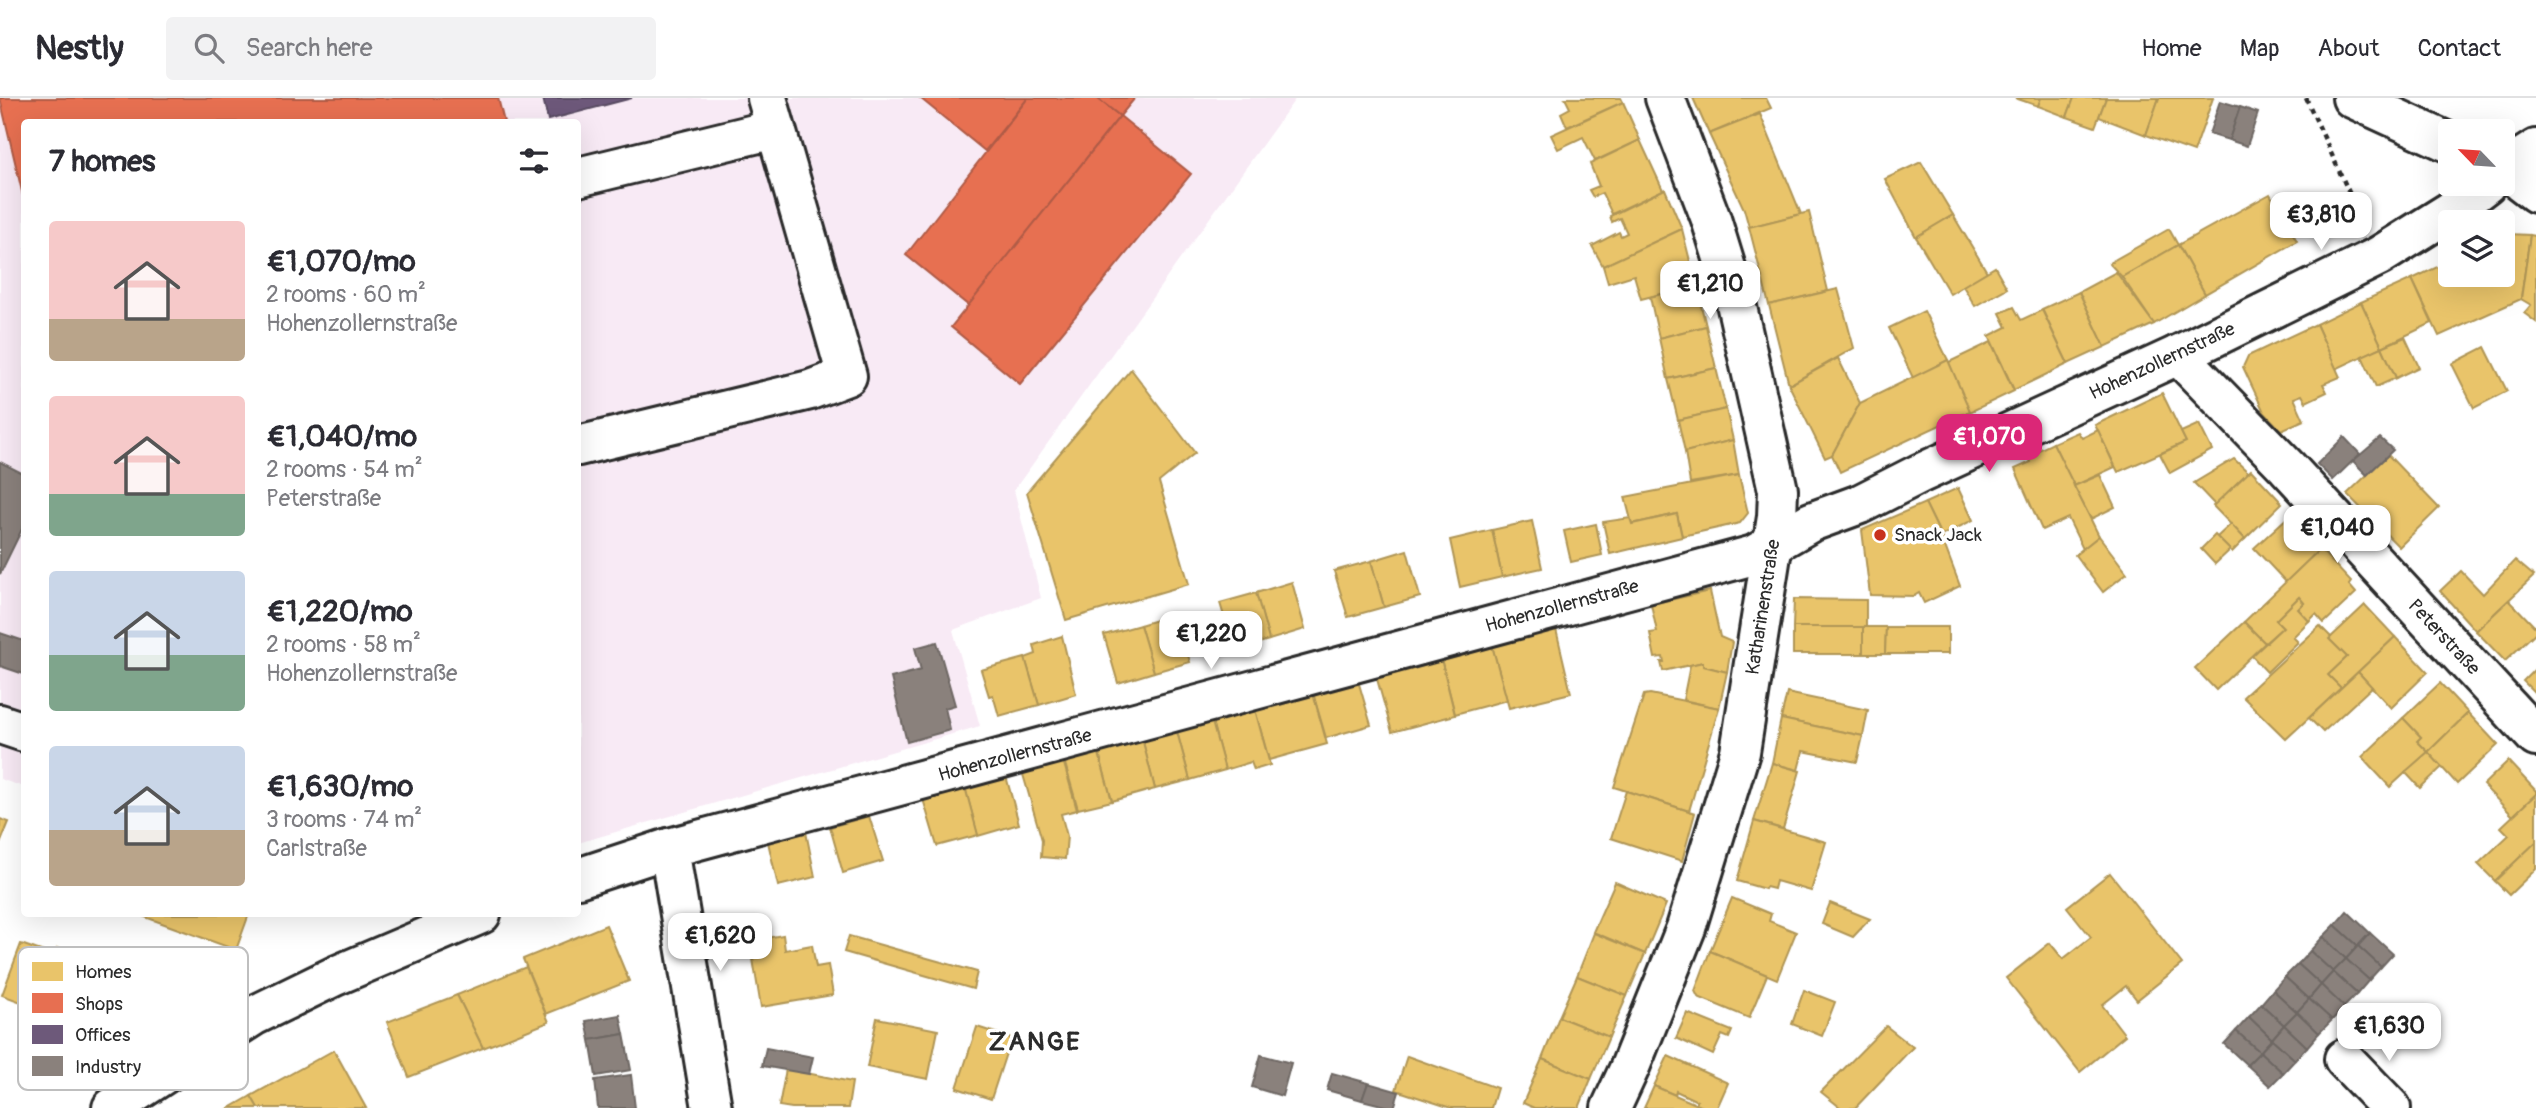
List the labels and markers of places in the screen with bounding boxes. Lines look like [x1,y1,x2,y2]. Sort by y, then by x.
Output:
pin: €3,810 [2264,192,2378,252]
pin: €1,210 [1653,262,1767,321]
pin: €1,070 [1932,414,2046,474]
pin: €1,040 [2280,505,2394,565]
place label: Snack Jack [1894,523,1982,547]
marker: Snack Jack [1872,527,1888,543]
pin: €1,220 [1154,612,1268,671]
pin: €1,620 [663,914,777,973]
pin: €1,630 [2332,1004,2446,1063]

